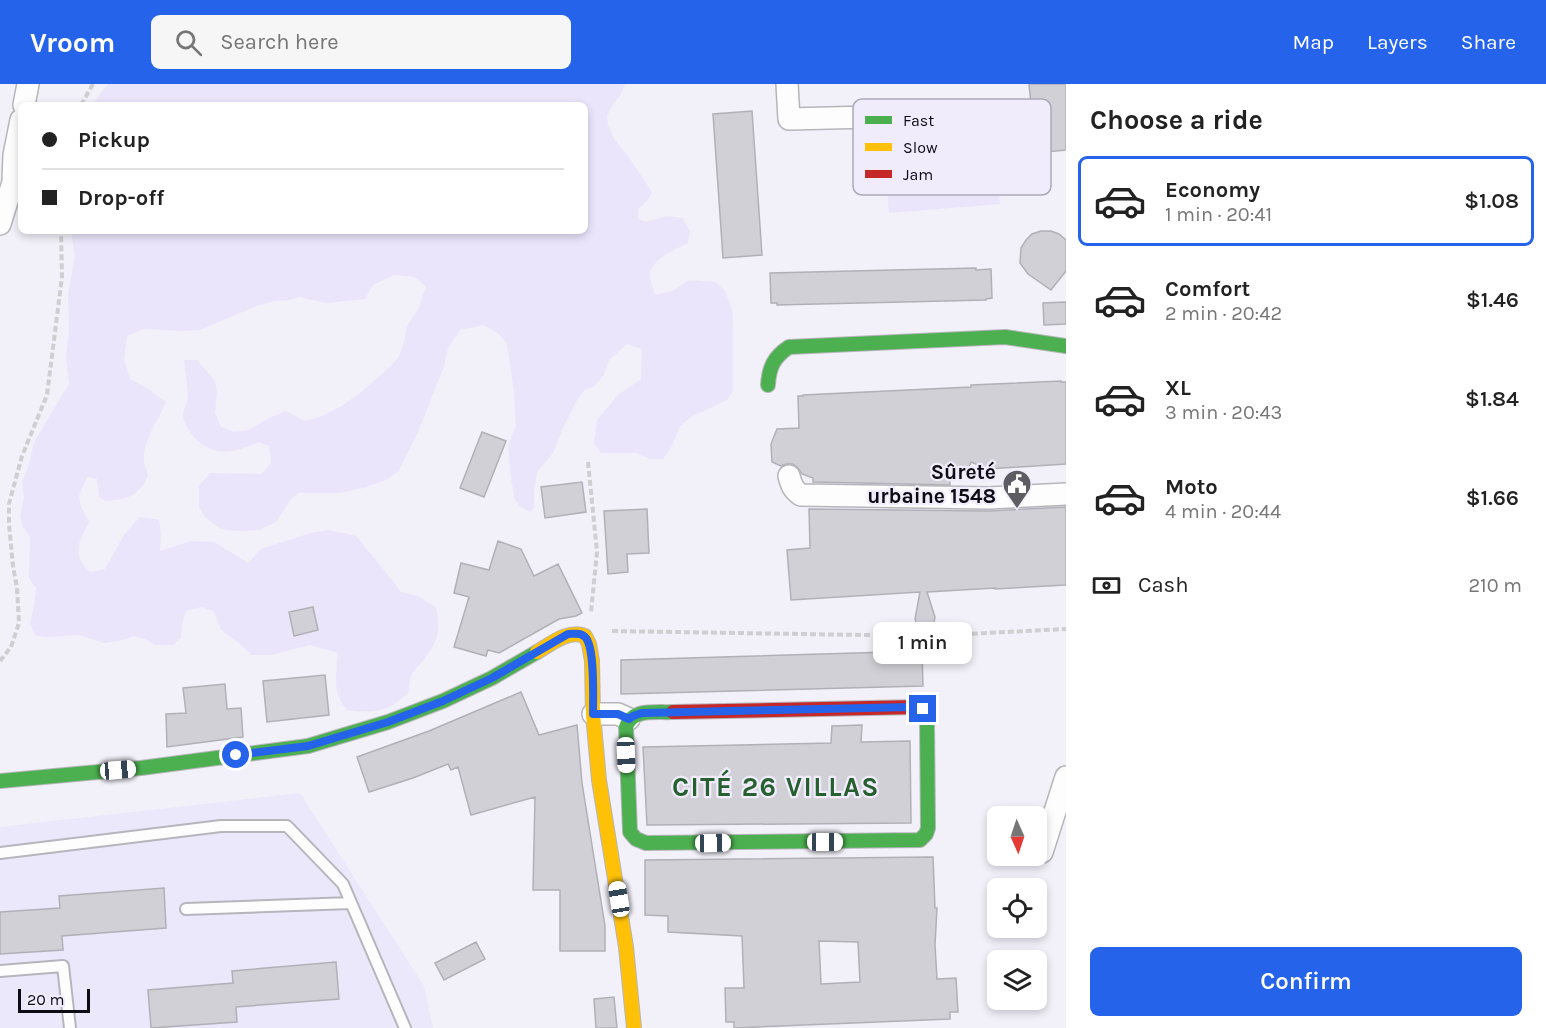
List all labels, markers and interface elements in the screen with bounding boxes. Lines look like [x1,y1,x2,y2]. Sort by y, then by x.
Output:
search box [151,15,571,69]
text: Vroom [30,26,115,59]
icon: search [172,26,205,59]
text: Search here [220,29,339,55]
text: Map [1292,30,1334,54]
text: Layers [1367,30,1428,54]
text: Share [1461,30,1516,54]
legend [853,99,1051,195]
text: Choose a ride [1090,104,1263,136]
text: Fast [903,111,934,130]
text: Pickup [78,127,150,153]
text: Slow [903,138,938,157]
text: Jam [903,165,933,184]
icon: car [1093,174,1147,228]
text: Economy [1165,177,1260,203]
text: Drop-off [78,185,164,211]
text: $1.08 [1464,188,1519,214]
text: 1 min · 20:41 [1165,203,1272,226]
icon: car [1093,273,1147,327]
text: Comfort [1165,276,1250,302]
text: $1.46 [1466,287,1519,313]
text: 2 min · 20:42 [1165,302,1282,325]
icon: car [1093,372,1147,426]
text: XL [1165,375,1191,401]
text: $1.84 [1465,386,1519,412]
text: 3 min · 20:43 [1165,401,1282,424]
place label: Sûreté urbaine 1548 [867,460,996,508]
public building icon: Sûreté urbaine 1548 [1001,468,1033,510]
icon: car [1093,471,1147,525]
text: Moto [1165,474,1218,500]
text: $1.66 [1466,485,1519,511]
text: 4 min · 20:44 [1165,500,1281,523]
icon: cash [1090,569,1123,602]
text: Cash [1138,572,1188,598]
text: 210 m [1468,574,1522,597]
callout: 1 min [874,622,972,664]
text: 1 min [898,631,947,654]
route end [909,695,936,722]
car [616,737,636,773]
route start [222,741,249,768]
car [99,759,137,781]
district label: CITÉ 26 VILLAS [672,769,880,803]
north arrow [987,806,1047,866]
map controls [987,806,1047,1010]
car [807,833,843,851]
car [695,834,731,852]
button: locate [987,878,1047,938]
car [607,880,631,918]
button: Confirm [1090,947,1522,1016]
button: layers [987,950,1047,1010]
scale bar [18,986,90,1014]
text: 20 m [27,990,65,1009]

